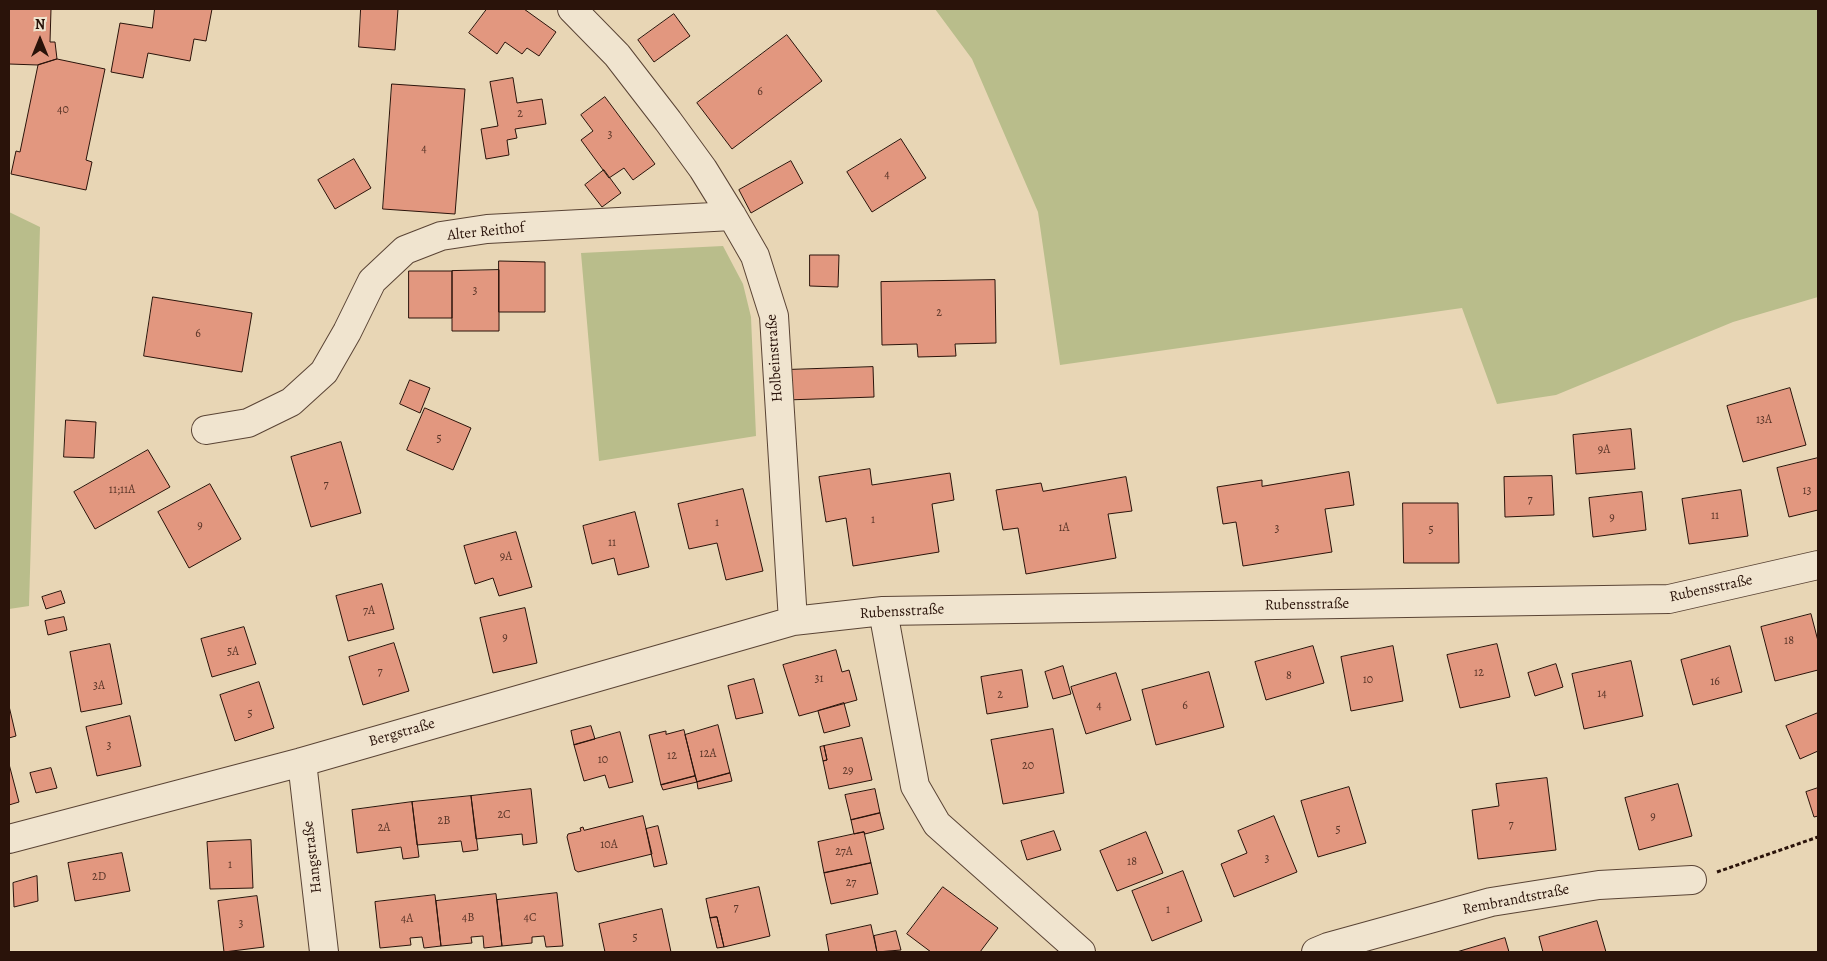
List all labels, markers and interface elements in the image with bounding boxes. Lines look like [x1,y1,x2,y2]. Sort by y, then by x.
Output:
north arrow [15,15,65,65]
text: N [35,15,45,34]
house number: 6 [757,85,763,99]
house number: 40 [57,103,69,117]
house number: 2 [517,107,523,121]
house number: 3 [608,128,612,142]
house number: 4 [421,142,427,156]
house number: 4 [884,168,890,182]
street label: Alter Reithof [446,219,526,245]
house number: 3 [473,284,477,298]
house number: 2 [936,306,942,320]
street label: Holbeinstraße [763,313,787,403]
house number: 6 [195,327,201,341]
house number: 13A [1756,413,1772,427]
house number: 5 [436,432,442,446]
house number: 9A [1598,443,1610,457]
house number: 7 [323,478,329,492]
house number: 11;11A [109,483,135,497]
house number: 13 [1802,484,1812,498]
house number: 7 [1527,493,1533,507]
house number: 11 [1711,509,1719,523]
house number: 9 [1609,511,1615,525]
house number: 1 [871,513,875,527]
house number: 1 [715,516,719,530]
house number: 9 [197,519,203,533]
house number: 1A [1058,521,1070,535]
house number: 3 [1275,522,1279,536]
house number: 5 [1428,523,1434,537]
house number: 11 [608,536,616,550]
house number: 9A [500,550,512,564]
street label: Rubensstraße [1668,571,1754,607]
street label: Rubensstraße [1265,595,1349,615]
street label: Rubensstraße [859,601,945,623]
house number: 7A [363,604,375,618]
house number: 9 [502,631,508,645]
house number: 18 [1784,634,1794,648]
house number: 5A [227,645,239,659]
house number: 7 [377,665,383,679]
house number: 12 [1474,666,1484,680]
house number: 8 [1286,669,1292,683]
house number: 31 [814,672,824,686]
house number: 10 [1363,673,1373,687]
house number: 16 [1710,675,1720,689]
house number: 3A [93,679,105,693]
house number: 14 [1597,687,1607,701]
house number: 2 [997,688,1003,702]
house number: 4 [1096,699,1102,713]
house number: 6 [1182,699,1188,713]
house number: 5 [247,707,253,721]
street label: Bergstraße [367,715,437,751]
house number: 3 [107,739,111,753]
house number: 12A [700,747,716,761]
house number: 12 [667,749,677,763]
house number: 10 [598,753,608,767]
house number: 20 [1022,759,1034,773]
house number: 29 [842,764,854,778]
house number: 2C [497,808,511,822]
house number: 9 [1650,810,1656,824]
house number: 2B [438,814,450,828]
house number: 7 [1508,818,1514,832]
street label: Hangstraße [300,820,326,894]
house number: 2A [378,821,390,835]
house number: 5 [1335,823,1341,837]
house number: 10A [600,838,618,852]
house number: 27A [835,845,853,859]
house number: 3 [1265,852,1269,866]
house number: 18 [1127,855,1137,869]
house number: 1 [228,858,232,872]
house number: 2D [92,870,106,884]
house number: 27 [846,876,856,890]
street label: Rembrandtstraße [1461,881,1571,919]
house number: 7 [733,901,739,915]
house number: 1 [1166,903,1170,917]
house number: 4B [462,911,474,925]
house number: 4C [524,911,536,925]
house number: 4A [401,912,413,926]
house number: 3 [239,917,243,931]
house number: 5 [632,931,638,945]

